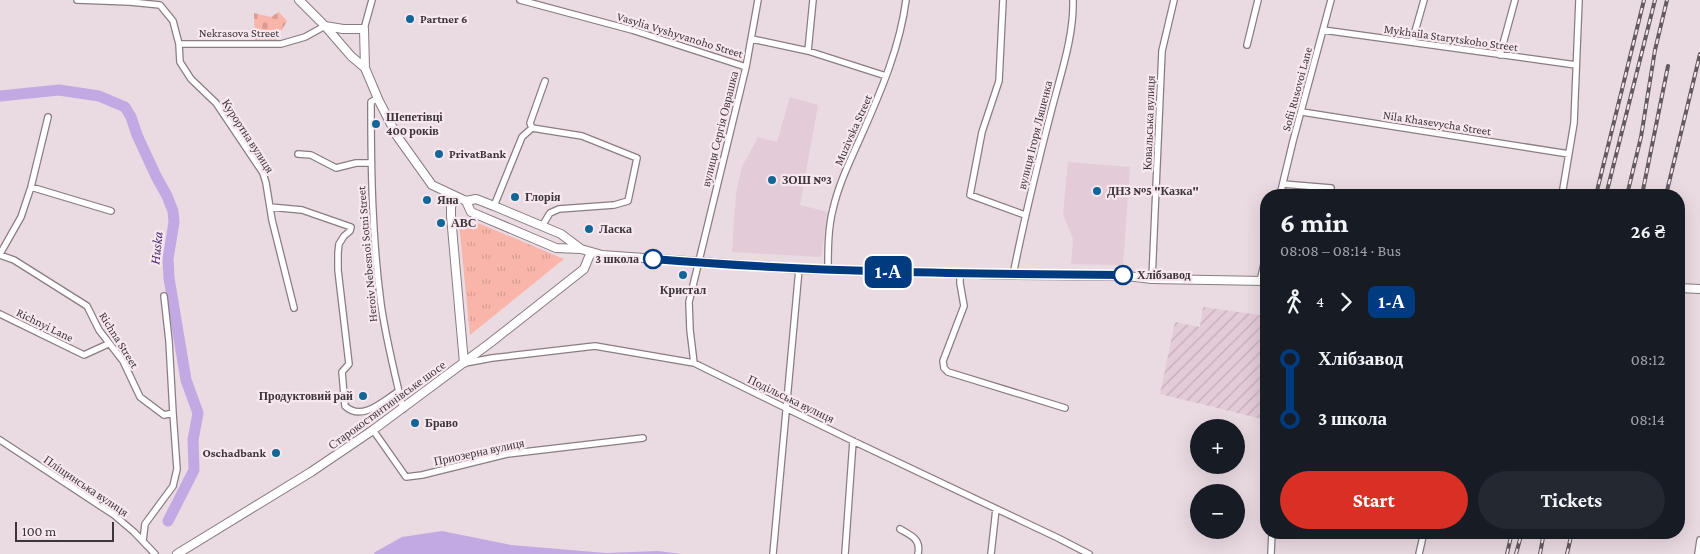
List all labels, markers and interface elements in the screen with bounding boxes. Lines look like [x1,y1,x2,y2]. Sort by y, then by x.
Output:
street label: Vasylia Vyshyvanoho Street [615,9,746,61]
place label: Partner 6 [420,12,468,26]
marker: Partner 6 [404,13,416,25]
street label: Mykhaila Starytskoho Street [1383,22,1520,54]
street label: Nekrasova Street [199,26,280,40]
street label: Sofii Rusovoi Lane [1279,45,1315,133]
street label: вулиця Сергія Оврашка [699,69,741,188]
street label: Ковальська вулиця [1140,75,1158,171]
street label: вулиця Ігоря Ляшенка [1015,79,1055,191]
street label: Muzivska Street [831,91,875,168]
street label: Курортна вулиця [219,96,277,176]
street label: Nila Khasevycha Street [1382,108,1493,139]
place label: Шепетівці 400 років [386,110,443,138]
marker: Шепетівці 400 років [370,118,382,130]
place label: PrivatBank [449,147,507,161]
marker: PrivatBank [433,148,445,160]
place label: ЗОШ №3 [782,173,832,187]
marker: ЗОШ №3 [766,174,778,186]
street label: Heroiv Nebesnoi Sotni Street [354,184,380,323]
place label: ДНЗ №5 "Казка" [1107,184,1199,198]
marker: ДНЗ №5 "Казка" [1091,185,1103,197]
place label: Глорія [525,190,561,204]
marker: Глорія [509,191,521,203]
place label: Яна [437,193,459,207]
marker: Яна [421,194,433,206]
text: 6 min [1280,207,1349,238]
place label: АВС [451,216,476,230]
marker: АВС [435,217,447,229]
text: 26 ₴ [1631,221,1665,242]
place label: Ласка [599,222,632,236]
marker: Ласка [583,223,595,235]
water label: Huska [146,230,166,265]
text: 08:08 – 08:14 · Bus [1280,242,1401,259]
marker: 3 школа [643,249,663,269]
place label: 3 школа [595,252,639,266]
line badge: 1-А [859,256,917,288]
text: 1-А [875,262,901,282]
marker: Хлібзавод [1113,265,1133,285]
place label: Хлібзавод [1137,268,1191,282]
marker: Кристал [677,269,689,281]
place label: Кристал [660,283,707,297]
icon: walk [1280,288,1308,316]
icon: forward [1332,288,1360,316]
text: 1-А [1378,292,1405,312]
text: 4 [1316,293,1324,310]
street label: Richnyi Lane [14,305,76,345]
street label: Richna Street [96,309,142,372]
text: Хлібзавод [1318,348,1403,369]
text: 08:12 [1631,351,1665,368]
street label: Старокостянтинівське шосе [326,358,448,452]
street label: Подільська вулиця [746,372,837,426]
place label: Продуктовий рай [259,389,353,403]
marker: Продуктовий рай [357,390,369,402]
text: 3 школа [1318,408,1387,429]
text: 08:14 [1630,411,1665,428]
place label: Браво [425,416,458,430]
marker: Браво [409,417,421,429]
map controls [1190,419,1245,539]
button: + [1190,419,1245,474]
street label: Приозерна вулиця [432,435,526,468]
place label: Oschadbank [202,446,266,460]
marker: Oschadbank [270,447,282,459]
street label: Пліщинська вулиця [41,452,131,520]
button: Start [1280,471,1468,529]
button: Tickets [1478,471,1665,529]
button: − [1190,484,1245,539]
scale bar [15,519,114,542]
text: 100 m [22,523,56,539]

